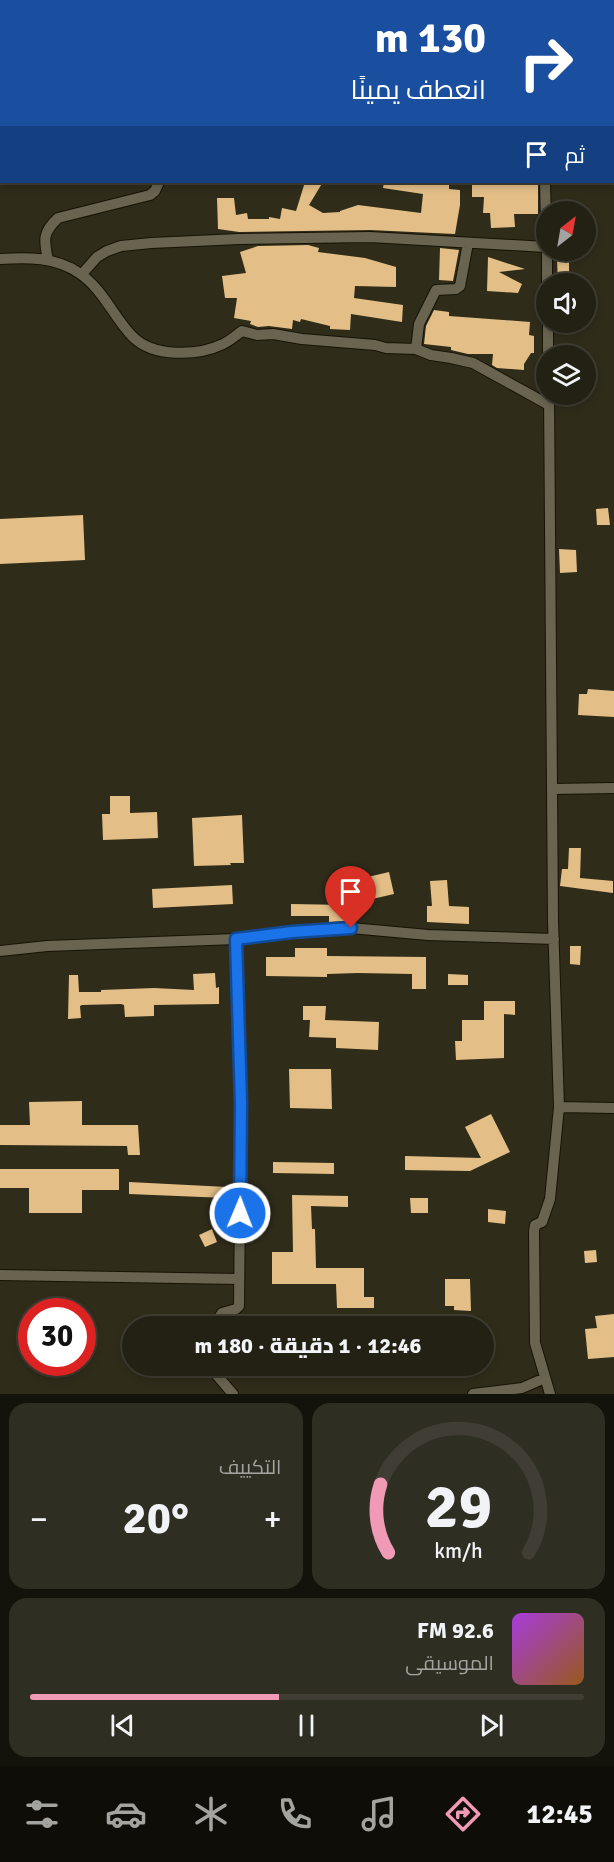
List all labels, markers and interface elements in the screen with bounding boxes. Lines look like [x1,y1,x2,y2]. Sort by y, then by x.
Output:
text: 130 m [375,13,486,64]
icon: right [507,24,585,102]
text: انعطف يمينًا [350,74,486,107]
icon: arrive [520,138,553,171]
text: ثم [565,142,585,169]
north arrow [536,201,596,261]
map controls [536,201,596,405]
button: sound [536,273,596,333]
button: layers [536,345,596,405]
pin [325,866,376,928]
icon: arrive [334,875,367,908]
position arrow [208,1181,272,1245]
speed limit sign: 30 [18,1298,96,1376]
text: 12:46 · 1 دقيقة · 180 m [195,1332,421,1359]
text: التكييف [219,1455,282,1480]
text: 29 [425,1468,492,1545]
text: 20° [122,1491,189,1546]
text: − [30,1499,48,1540]
text: + [264,1499,281,1540]
text: km/h [434,1538,483,1564]
text: 92.6 FM [417,1617,494,1644]
text: الموسيقى [405,1651,494,1676]
icon: previous [106,1709,139,1742]
icon: pause [290,1709,323,1742]
icon: next [475,1709,508,1742]
icon: filters [21,1793,63,1835]
icon: car [105,1793,147,1835]
icon: climate [190,1793,232,1835]
icon: phone [274,1793,316,1835]
icon: music [358,1793,400,1835]
icon: directions [442,1793,484,1835]
text: 12:45 [527,1798,593,1831]

